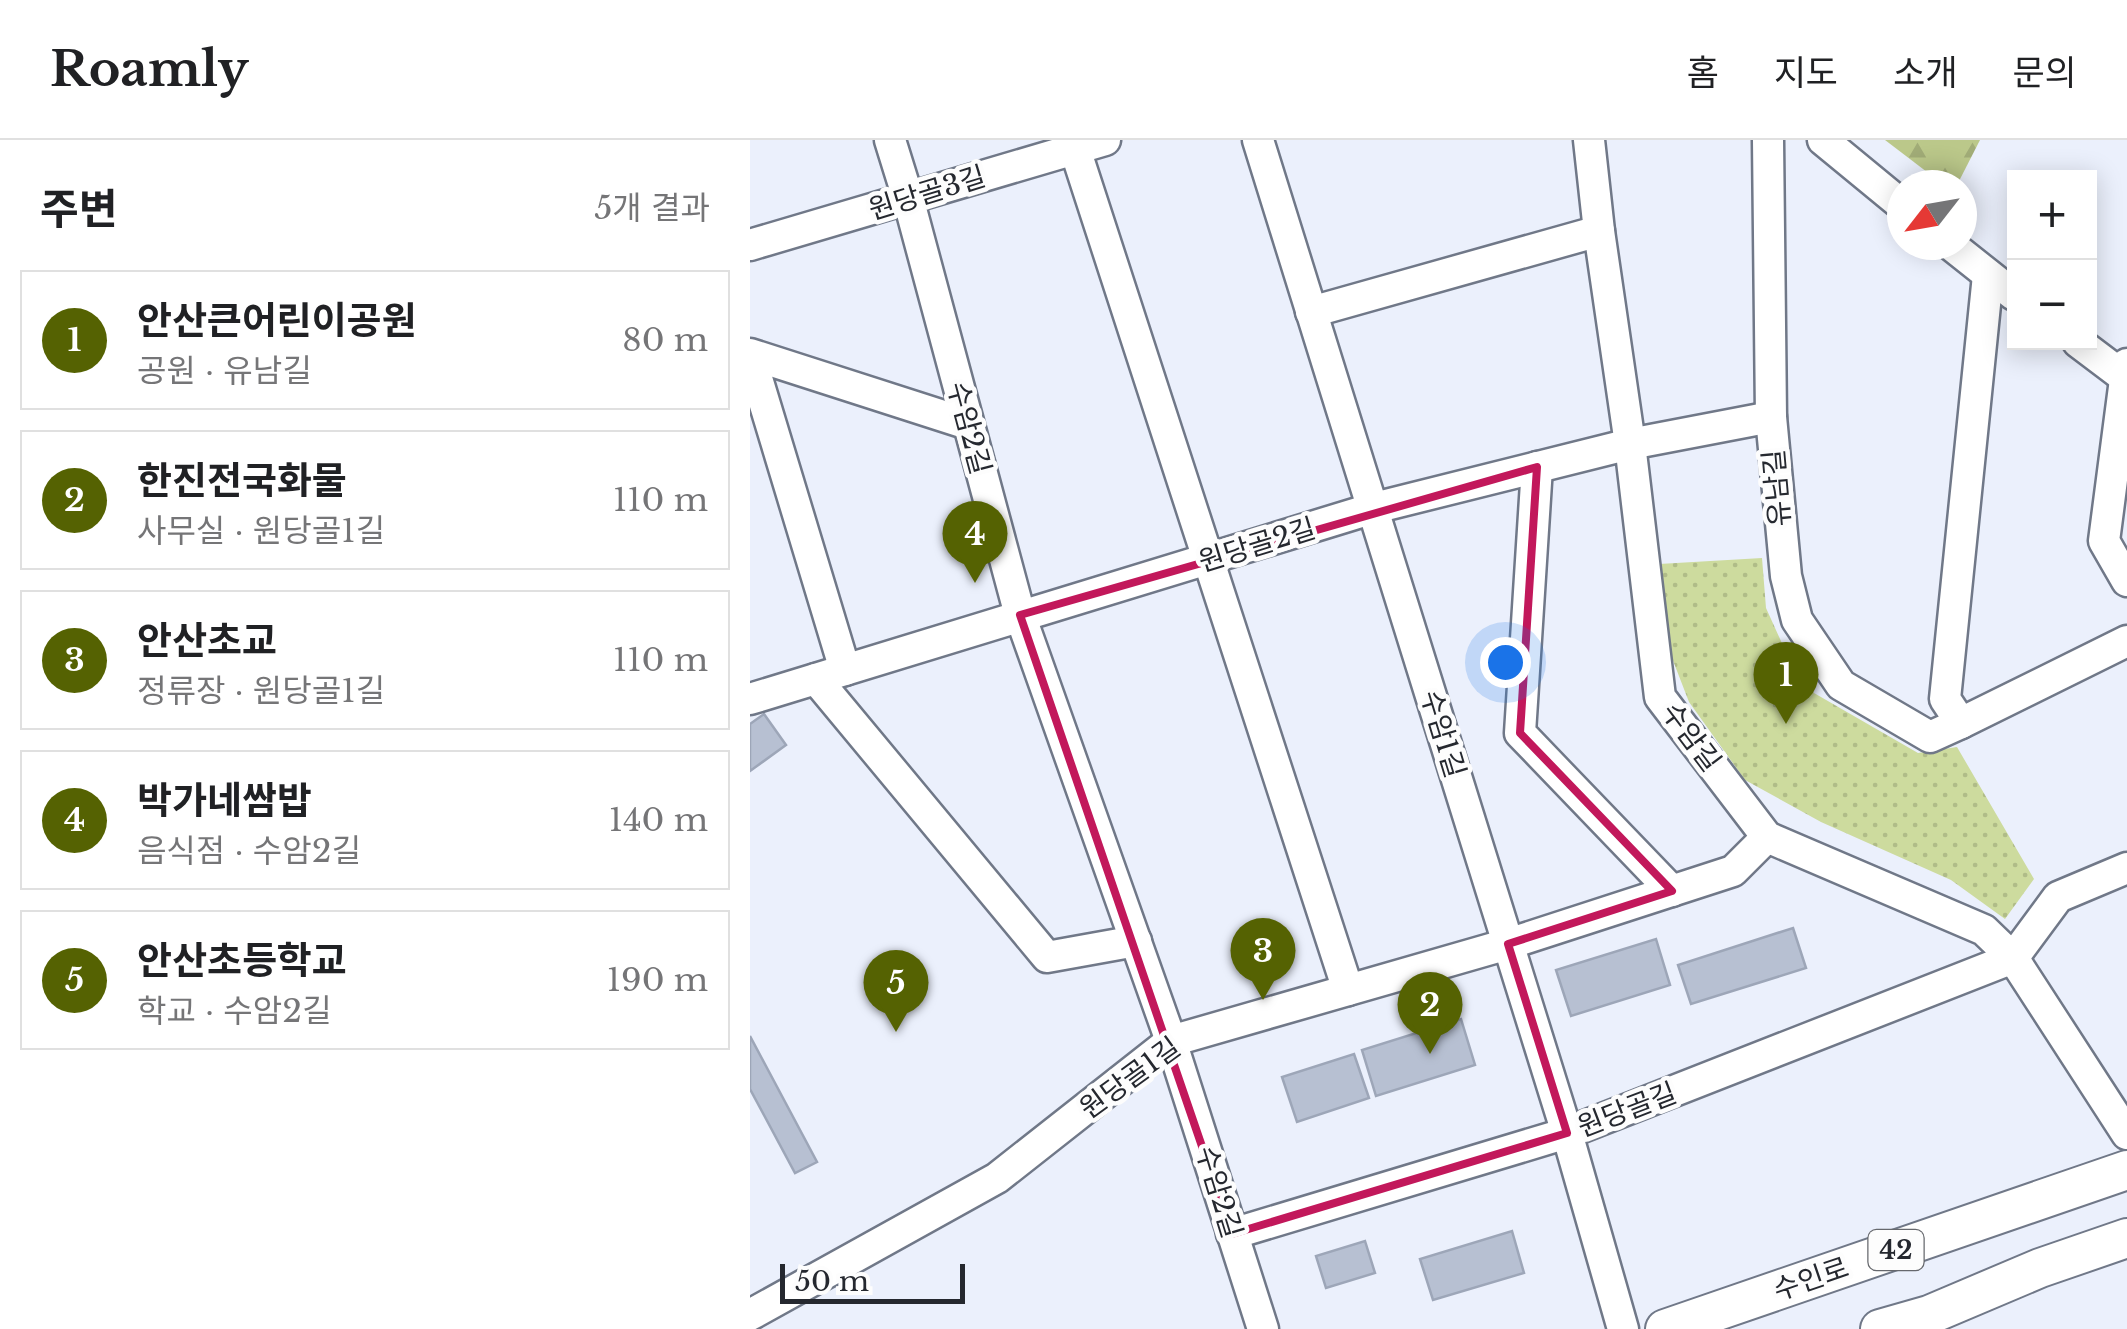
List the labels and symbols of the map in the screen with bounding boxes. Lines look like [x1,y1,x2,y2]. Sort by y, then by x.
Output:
street label: 원당골3길 [864,159,990,227]
north arrow [1887,170,1977,260]
street label: 수암2길 [940,378,998,478]
street label: 유남길 [1756,448,1798,528]
pin: 4 [942,500,1008,583]
street label: 원당골2길 [1194,511,1320,579]
your location [1480,637,1531,688]
pin: 1 [1754,642,1818,724]
street label: 수암1길 [1413,686,1473,782]
street label: 수암길 [1654,696,1728,778]
pin: 3 [1230,918,1296,1000]
pin: 5 [864,950,928,1032]
pin: 2 [1398,972,1462,1054]
street label: 원당골1길 [1073,1030,1187,1126]
street label: 원당골길 [1573,1075,1681,1145]
street label: 수암2길 [1188,1142,1250,1242]
road number: 42 [1868,1230,1924,1270]
street label: 수인로 [1769,1250,1853,1308]
scale bar [780,1259,965,1304]

